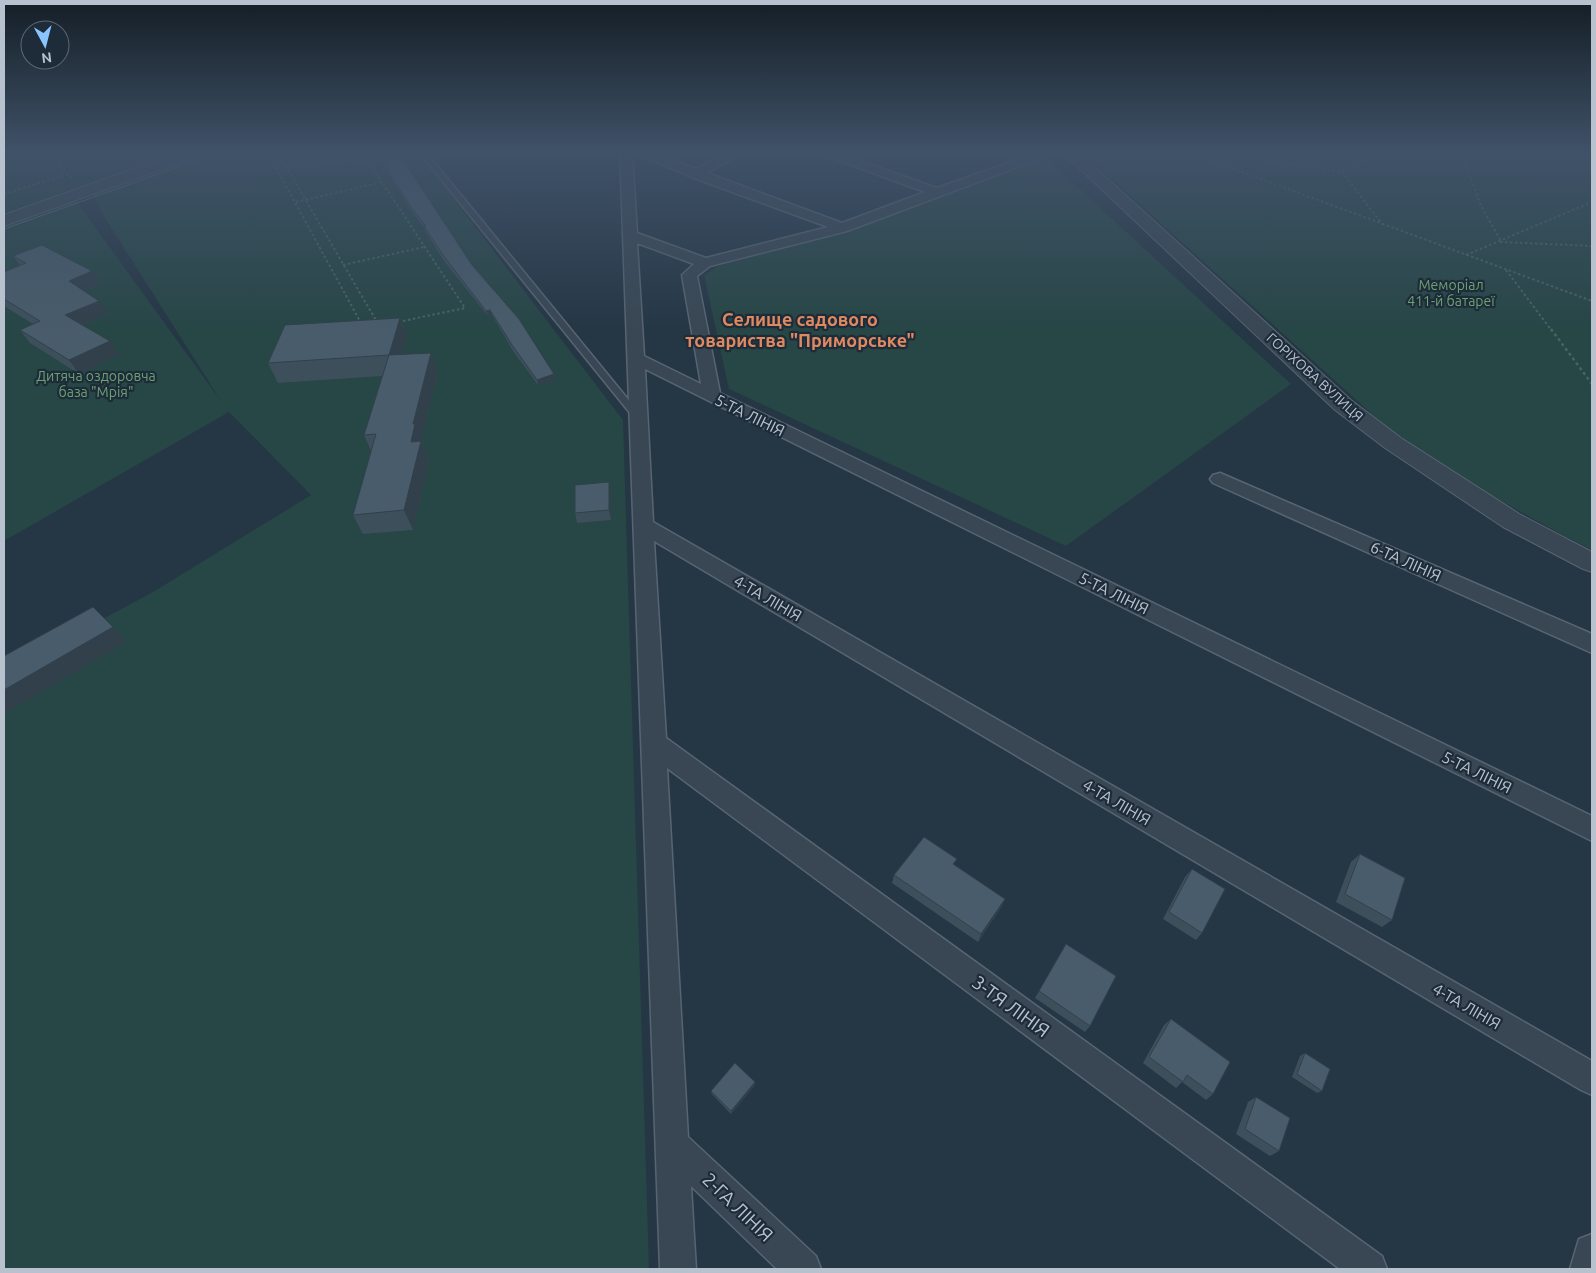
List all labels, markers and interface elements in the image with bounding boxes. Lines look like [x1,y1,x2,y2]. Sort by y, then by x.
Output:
north arrow [20,20,70,70]
text: N [40,49,53,66]
park label: Меморіал 411-й батареї [1407,277,1495,309]
district label: Селище садового товариства "Приморське" [685,309,915,350]
street label: ГОРІХОВА ВУЛИЦЯ [1264,330,1366,424]
park label: Дитяча оздоровча база "Мрія" [36,368,156,400]
street label: 5-ТА ЛІНІЯ [712,390,788,440]
street label: 6-ТА ЛІНІЯ [1368,537,1444,585]
street label: 5-ТА ЛІНІЯ [1076,568,1152,618]
street label: 4-ТА ЛІНІЯ [731,571,805,625]
street label: 5-ТА ЛІНІЯ [1439,747,1515,797]
street label: 4-ТА ЛІНІЯ [1080,775,1154,829]
street label: 3-ТЯ ЛІНІЯ [968,971,1054,1041]
street label: 4-ТА ЛІНІЯ [1430,979,1504,1033]
street label: 2-ГА ЛІНІЯ [698,1168,778,1246]

